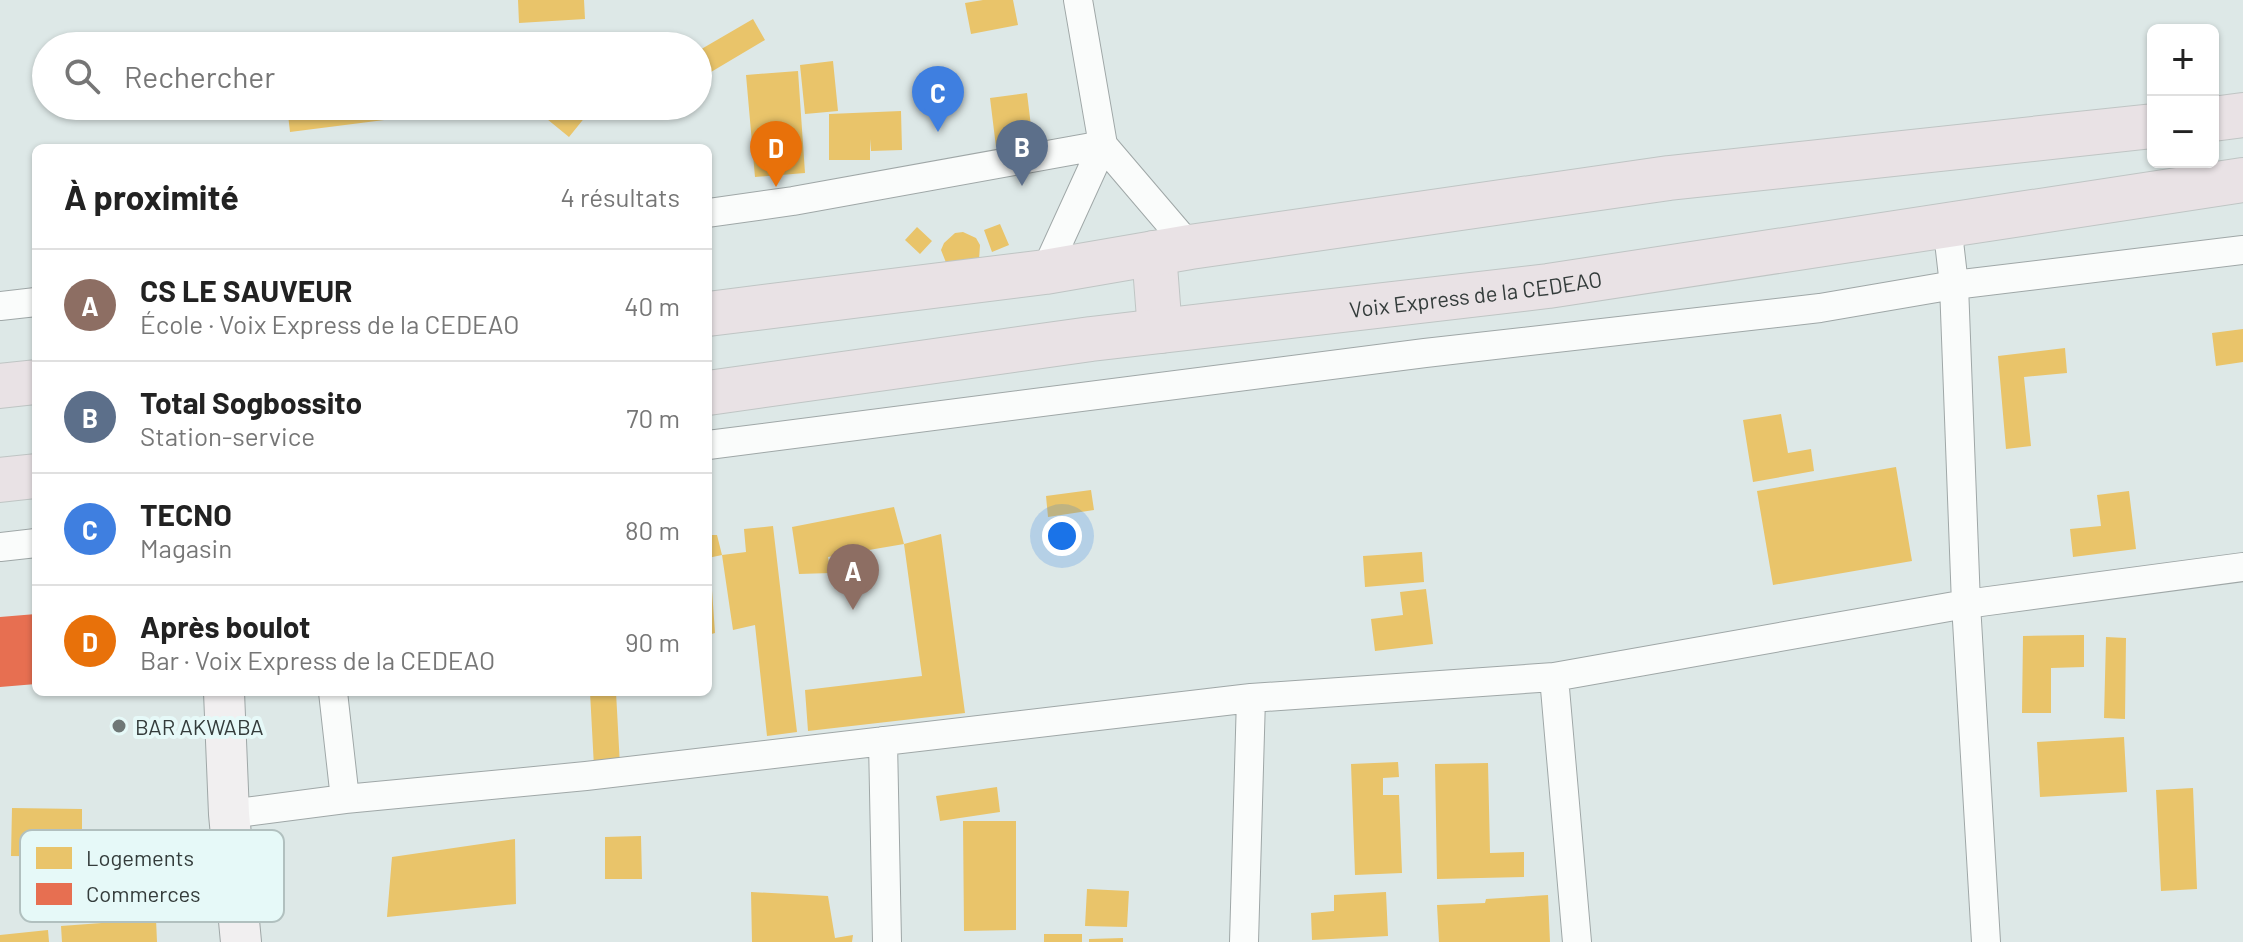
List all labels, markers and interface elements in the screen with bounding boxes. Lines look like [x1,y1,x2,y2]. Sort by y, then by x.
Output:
map controls [2147,24,2219,168]
button: + [2147,24,2219,96]
search box [32,32,712,120]
icon: search [60,54,104,98]
text: Rechercher [124,58,275,94]
pin: C [912,66,964,132]
button: − [2147,96,2219,168]
pin: B [996,120,1048,186]
pin: D [750,121,802,187]
text: À proximité [64,176,239,217]
text: 4 résultats [560,181,680,212]
street label: Voix Express de la CEDEAO [1348,265,1604,322]
text: CS LE SAUVEUR [140,272,353,308]
text: A [81,290,99,321]
text: 40 m [624,290,680,321]
text: École · Voix Express de la CEDEAO [140,308,519,339]
text: Total Sogbossito [140,384,362,420]
text: B [82,402,98,433]
text: 70 m [626,402,680,433]
text: Station-service [140,420,315,451]
text: TECNO [140,496,232,532]
text: C [82,514,98,545]
text: 80 m [625,514,680,545]
your location [1042,516,1082,556]
text: Magasin [140,532,232,563]
pin: A [827,544,879,610]
text: Après boulot [140,608,310,644]
text: D [82,626,98,657]
text: 90 m [625,626,680,657]
text: Bar · Voix Express de la CEDEAO [140,644,495,675]
place label: BAR AKWABA [135,713,264,739]
marker: BAR AKWABA [110,717,128,735]
legend [20,830,284,922]
text: Logements [86,844,194,870]
text: Commerces [86,880,201,906]

